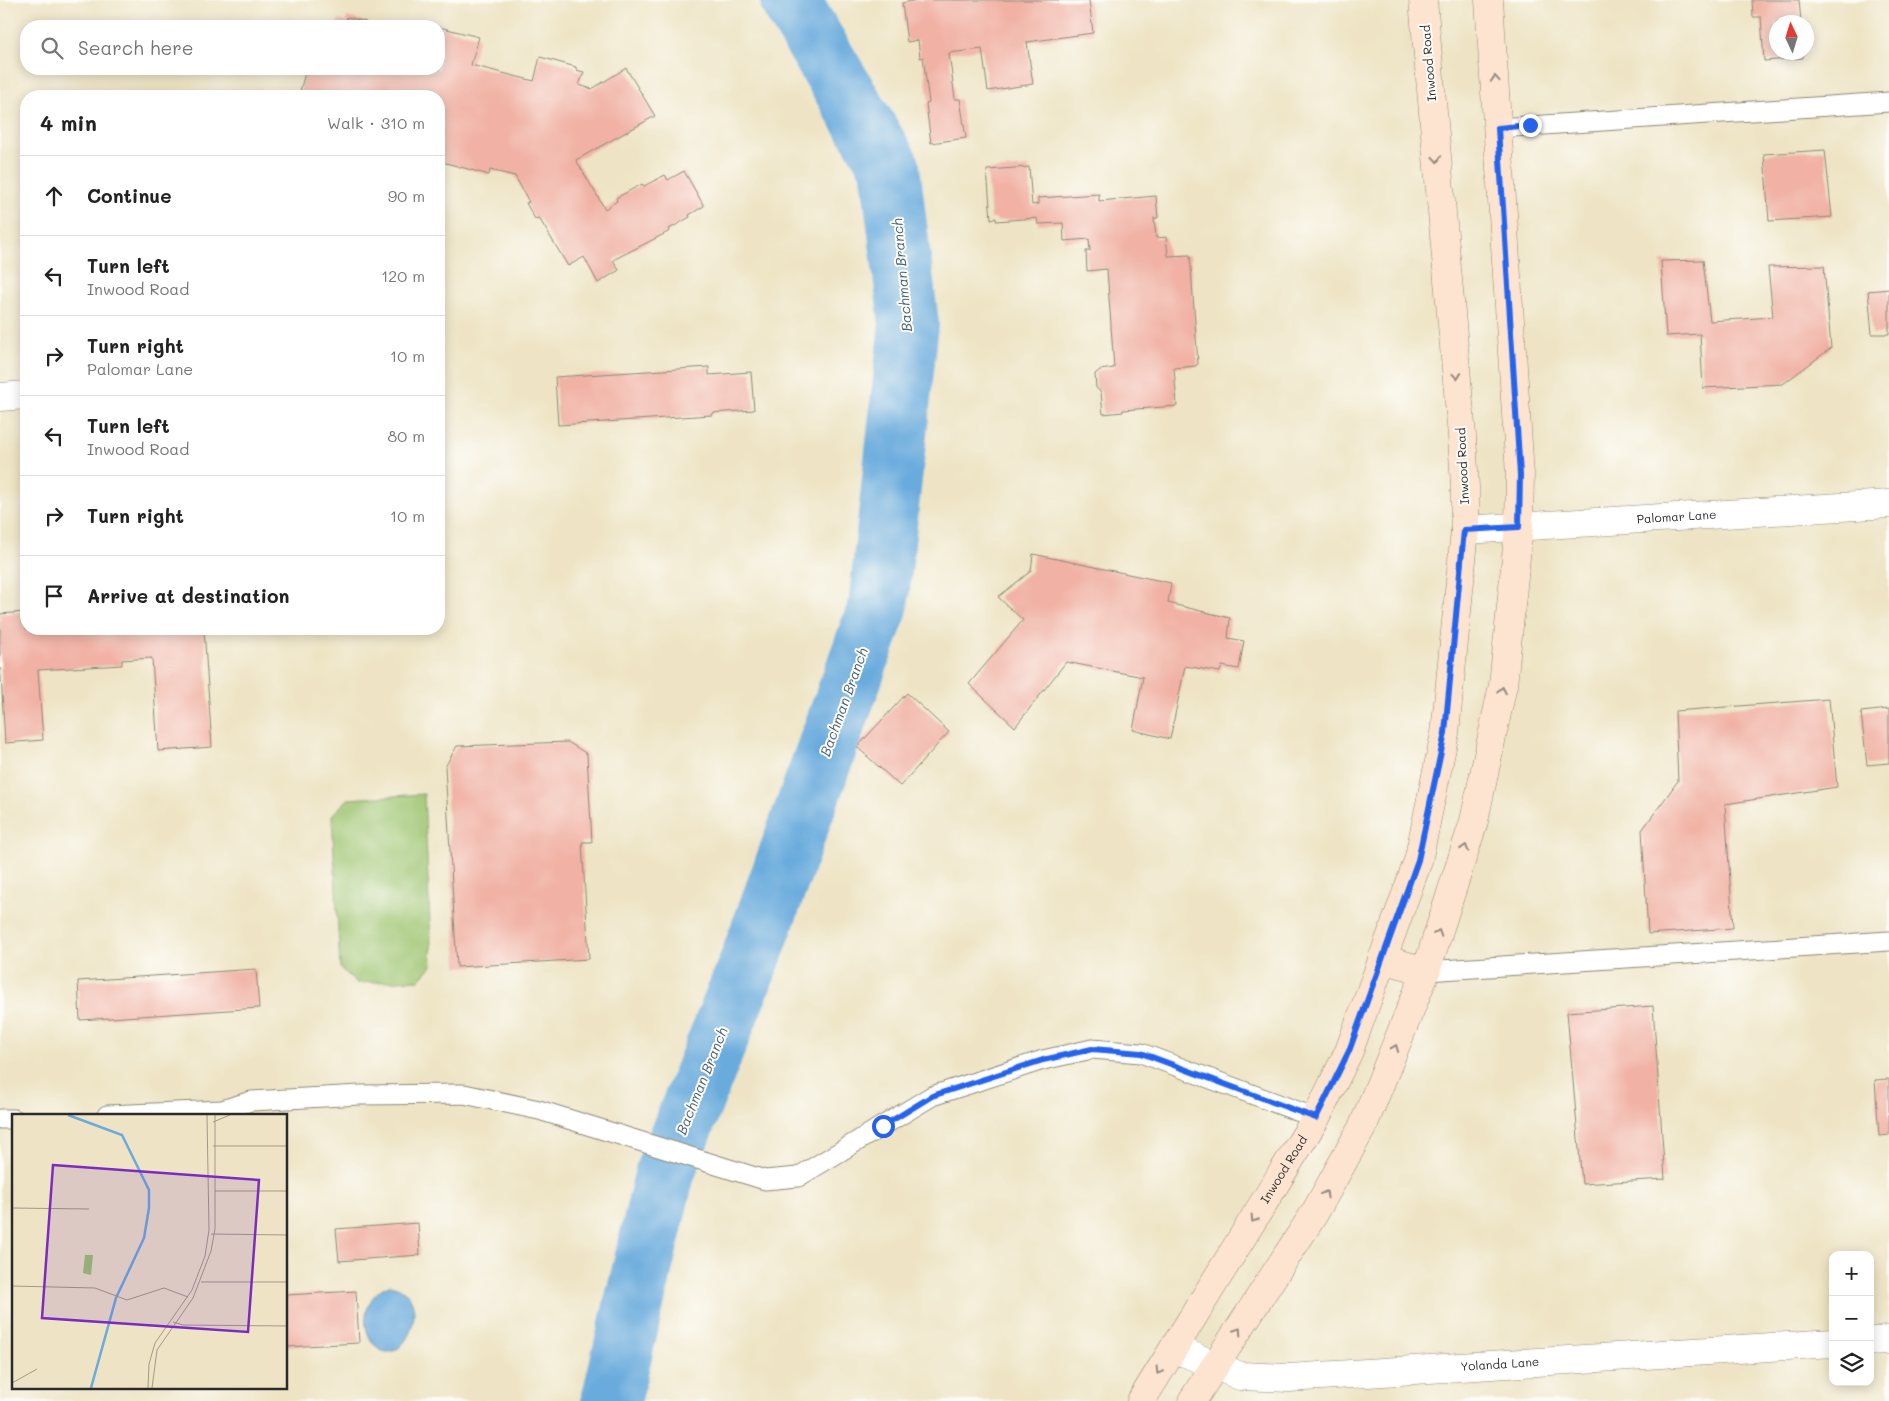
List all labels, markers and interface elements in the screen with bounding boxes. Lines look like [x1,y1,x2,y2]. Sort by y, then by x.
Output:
north arrow [1769,15,1814,60]
search box [20,20,445,75]
street label: Inwood Road [1417,24,1439,102]
icon: search [38,34,66,62]
text: Search here [78,35,194,60]
one-way arrow [1490,75,1501,83]
text: 4 min [40,109,97,136]
text: Walk · 310 m [327,112,425,133]
route end [1519,114,1542,137]
one-way arrow [1432,156,1443,164]
icon: ahead [40,182,68,210]
text: Continue [87,183,172,208]
text: 90 m [388,185,425,206]
water label: Bachman Branch [887,217,916,333]
text: Turn left [87,253,170,278]
icon: left [40,262,68,290]
text: 120 m [381,265,425,286]
text: Inwood Road [87,278,189,299]
text: Turn right [87,333,184,358]
icon: right [40,342,68,370]
text: 10 m [390,345,425,366]
text: Palomar Lane [87,358,193,379]
one-way arrow [1451,372,1462,380]
text: Turn left [87,413,170,438]
icon: left [40,422,68,450]
text: 80 m [388,425,425,446]
street label: Inwood Road [1452,427,1472,505]
text: Inwood Road [87,438,189,459]
icon: right [40,502,68,530]
text: Turn right [87,503,184,528]
text: 10 m [390,505,425,526]
street label: Palomar Lane [1636,506,1717,526]
icon: arrive [40,582,68,610]
text: Arrive at destination [87,583,290,608]
water label: Bachman Branch [815,645,872,759]
one-way arrow [1496,685,1506,694]
one-way arrow [1460,845,1470,853]
one-way arrow [1433,929,1443,938]
water label: Bachman Branch [671,1024,732,1137]
one-way arrow [1389,1044,1399,1052]
inset map [12,1114,288,1388]
route start [872,1115,895,1138]
street label: Inwood Road [1256,1132,1310,1206]
one-way arrow [1319,1190,1329,1199]
one-way arrow [1250,1213,1260,1222]
map controls [1829,1251,1874,1386]
button: + [1829,1251,1874,1296]
button: − [1829,1296,1874,1341]
one-way arrow [1231,1327,1241,1336]
button: layers [1829,1341,1874,1386]
street label: Yolanda Lane [1460,1353,1540,1374]
one-way arrow [1155,1366,1165,1375]

